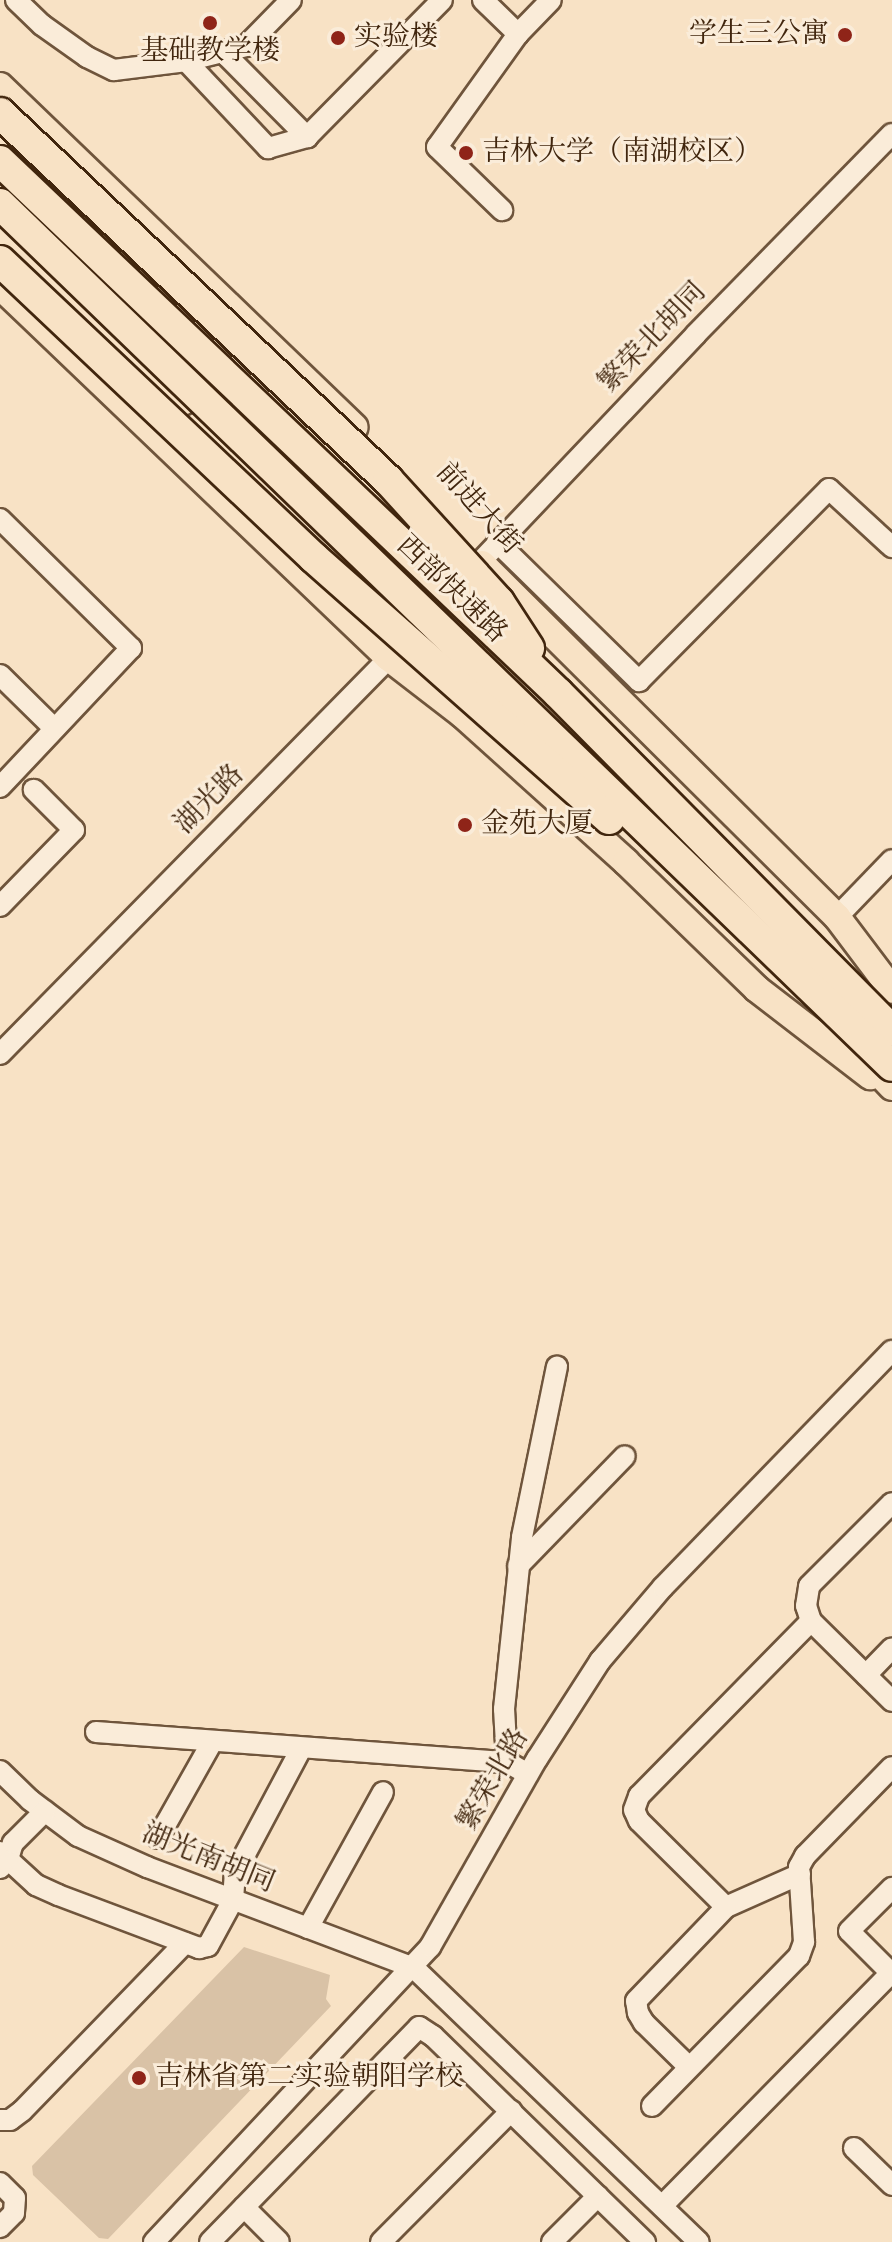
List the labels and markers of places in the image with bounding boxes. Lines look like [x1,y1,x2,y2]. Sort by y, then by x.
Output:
marker: 基础教学楼 [201,14,219,32]
place label: 学生三公寓 [689,18,829,52]
place label: 实验楼 [354,21,438,55]
marker: 学生三公寓 [836,26,854,44]
marker: 实验楼 [329,29,347,47]
place label: 基础教学楼 [140,35,280,69]
place label: 吉林大学（南湖校区） [482,136,762,170]
marker: 吉林大学（南湖校区） [457,144,475,162]
place label: 金苑大厦 [481,808,593,842]
marker: 金苑大厦 [456,816,474,834]
place label: 吉林省第二实验朝阳学校 [155,2061,463,2095]
marker: 吉林省第二实验朝阳学校 [130,2069,148,2087]

